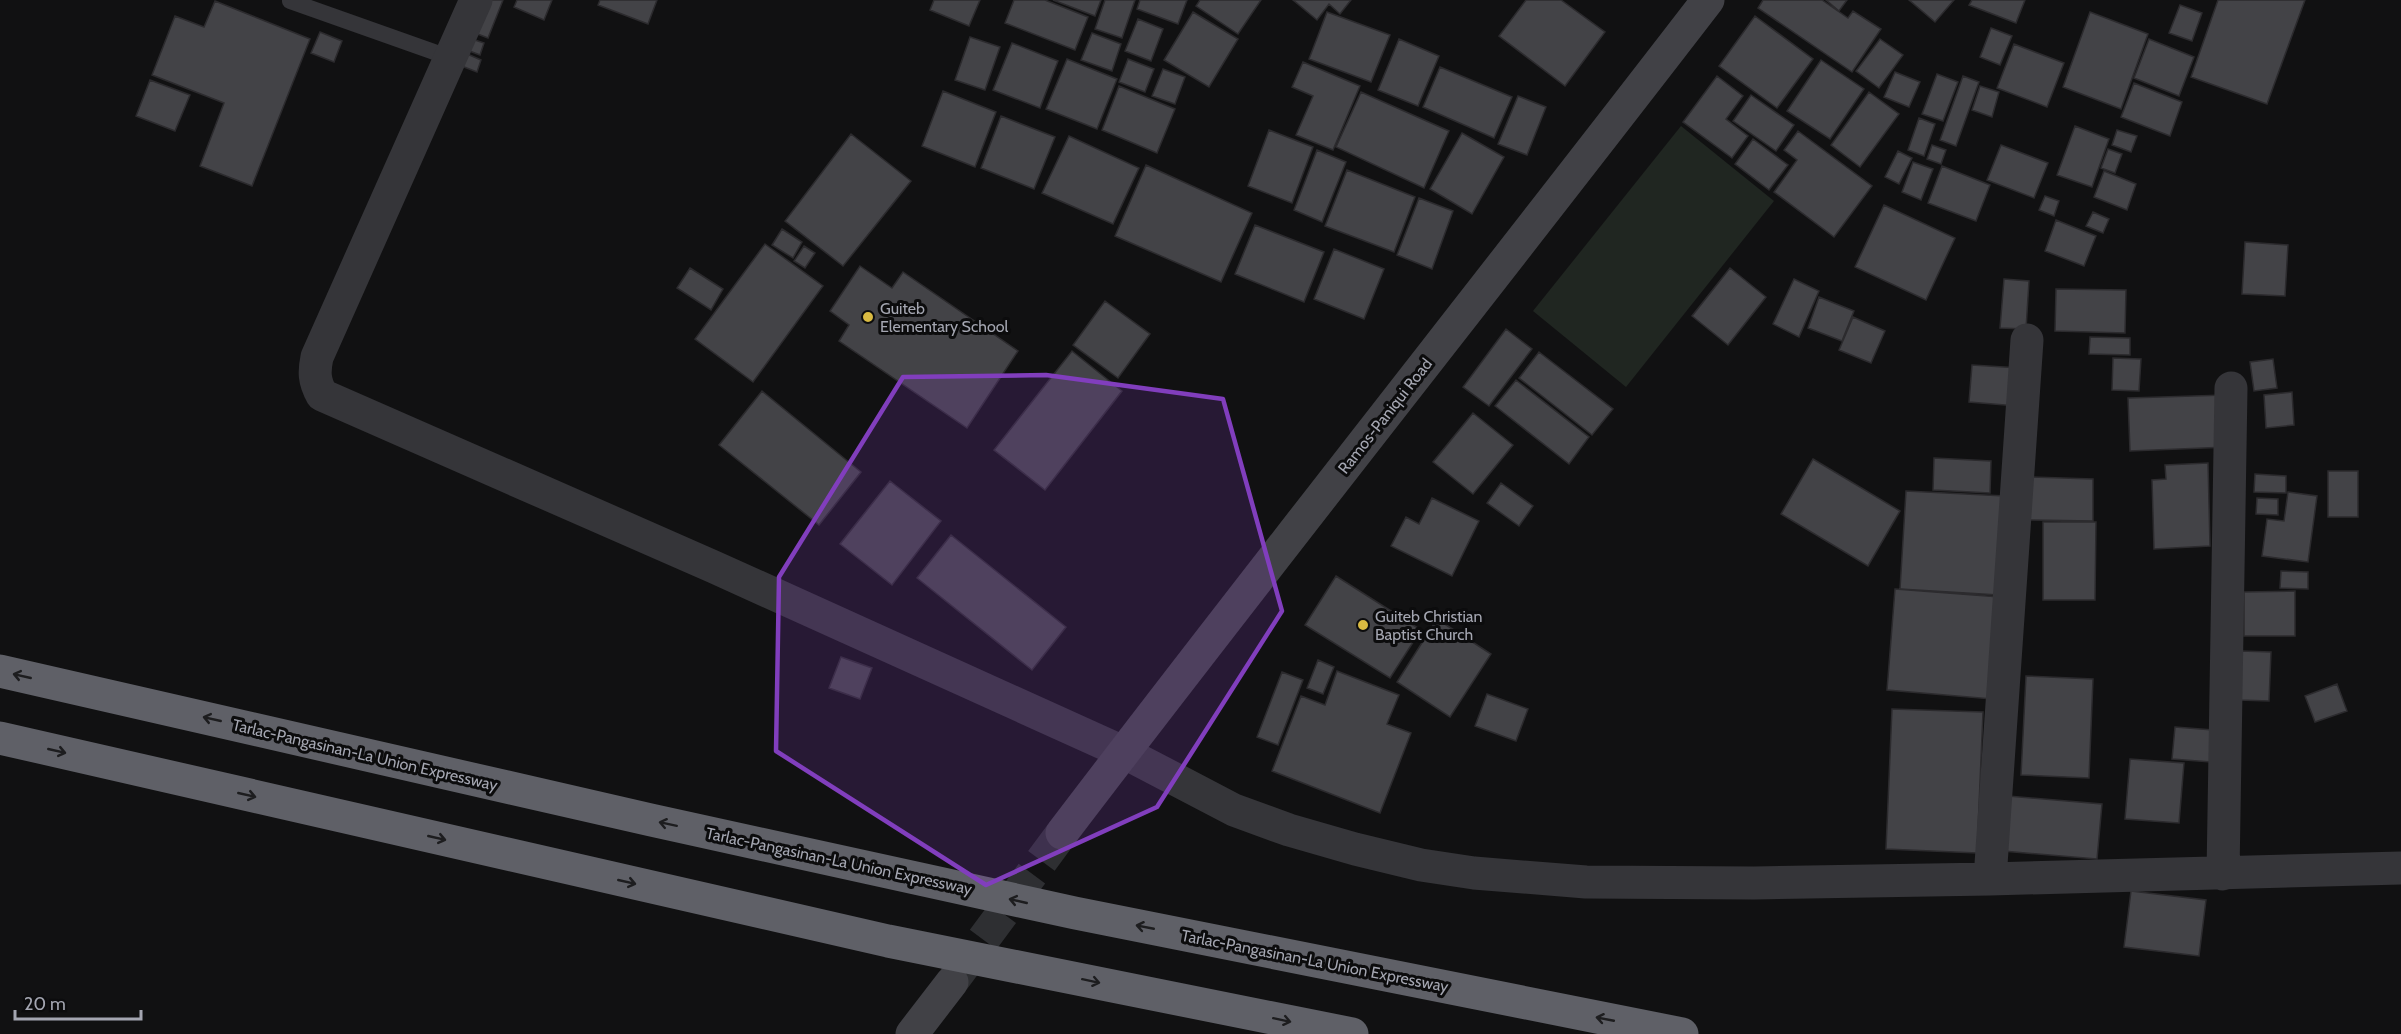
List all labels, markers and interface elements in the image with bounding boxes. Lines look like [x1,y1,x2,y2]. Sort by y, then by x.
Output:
place label: Guiteb Elementary School [880,299,1008,336]
marker: Guiteb Elementary School [861,310,875,324]
street label: Ramos-Paniqui Road [1334,354,1436,478]
place label: Guiteb Christian Baptist Church [1375,607,1482,644]
marker: Guiteb Christian Baptist Church [1356,618,1370,632]
one-way arrow [13,669,32,681]
one-way arrow [203,713,222,725]
street label: Tarlac-Pangasinan-La Union Expressway [230,715,500,795]
one-way arrow [47,746,66,757]
one-way arrow [237,789,256,801]
one-way arrow [659,818,678,829]
street label: Tarlac-Pangasinan-La Union Expressway [704,823,974,899]
one-way arrow [427,833,446,845]
one-way arrow [617,876,636,888]
one-way arrow [1009,894,1028,906]
one-way arrow [1136,921,1156,932]
street label: Tarlac-Pangasinan-La Union Expressway [1180,926,1450,996]
one-way arrow [1081,976,1101,987]
scale bar [15,983,141,1021]
text: 20 m [24,993,66,1015]
one-way arrow [1595,1012,1614,1024]
one-way arrow [1272,1015,1292,1026]

